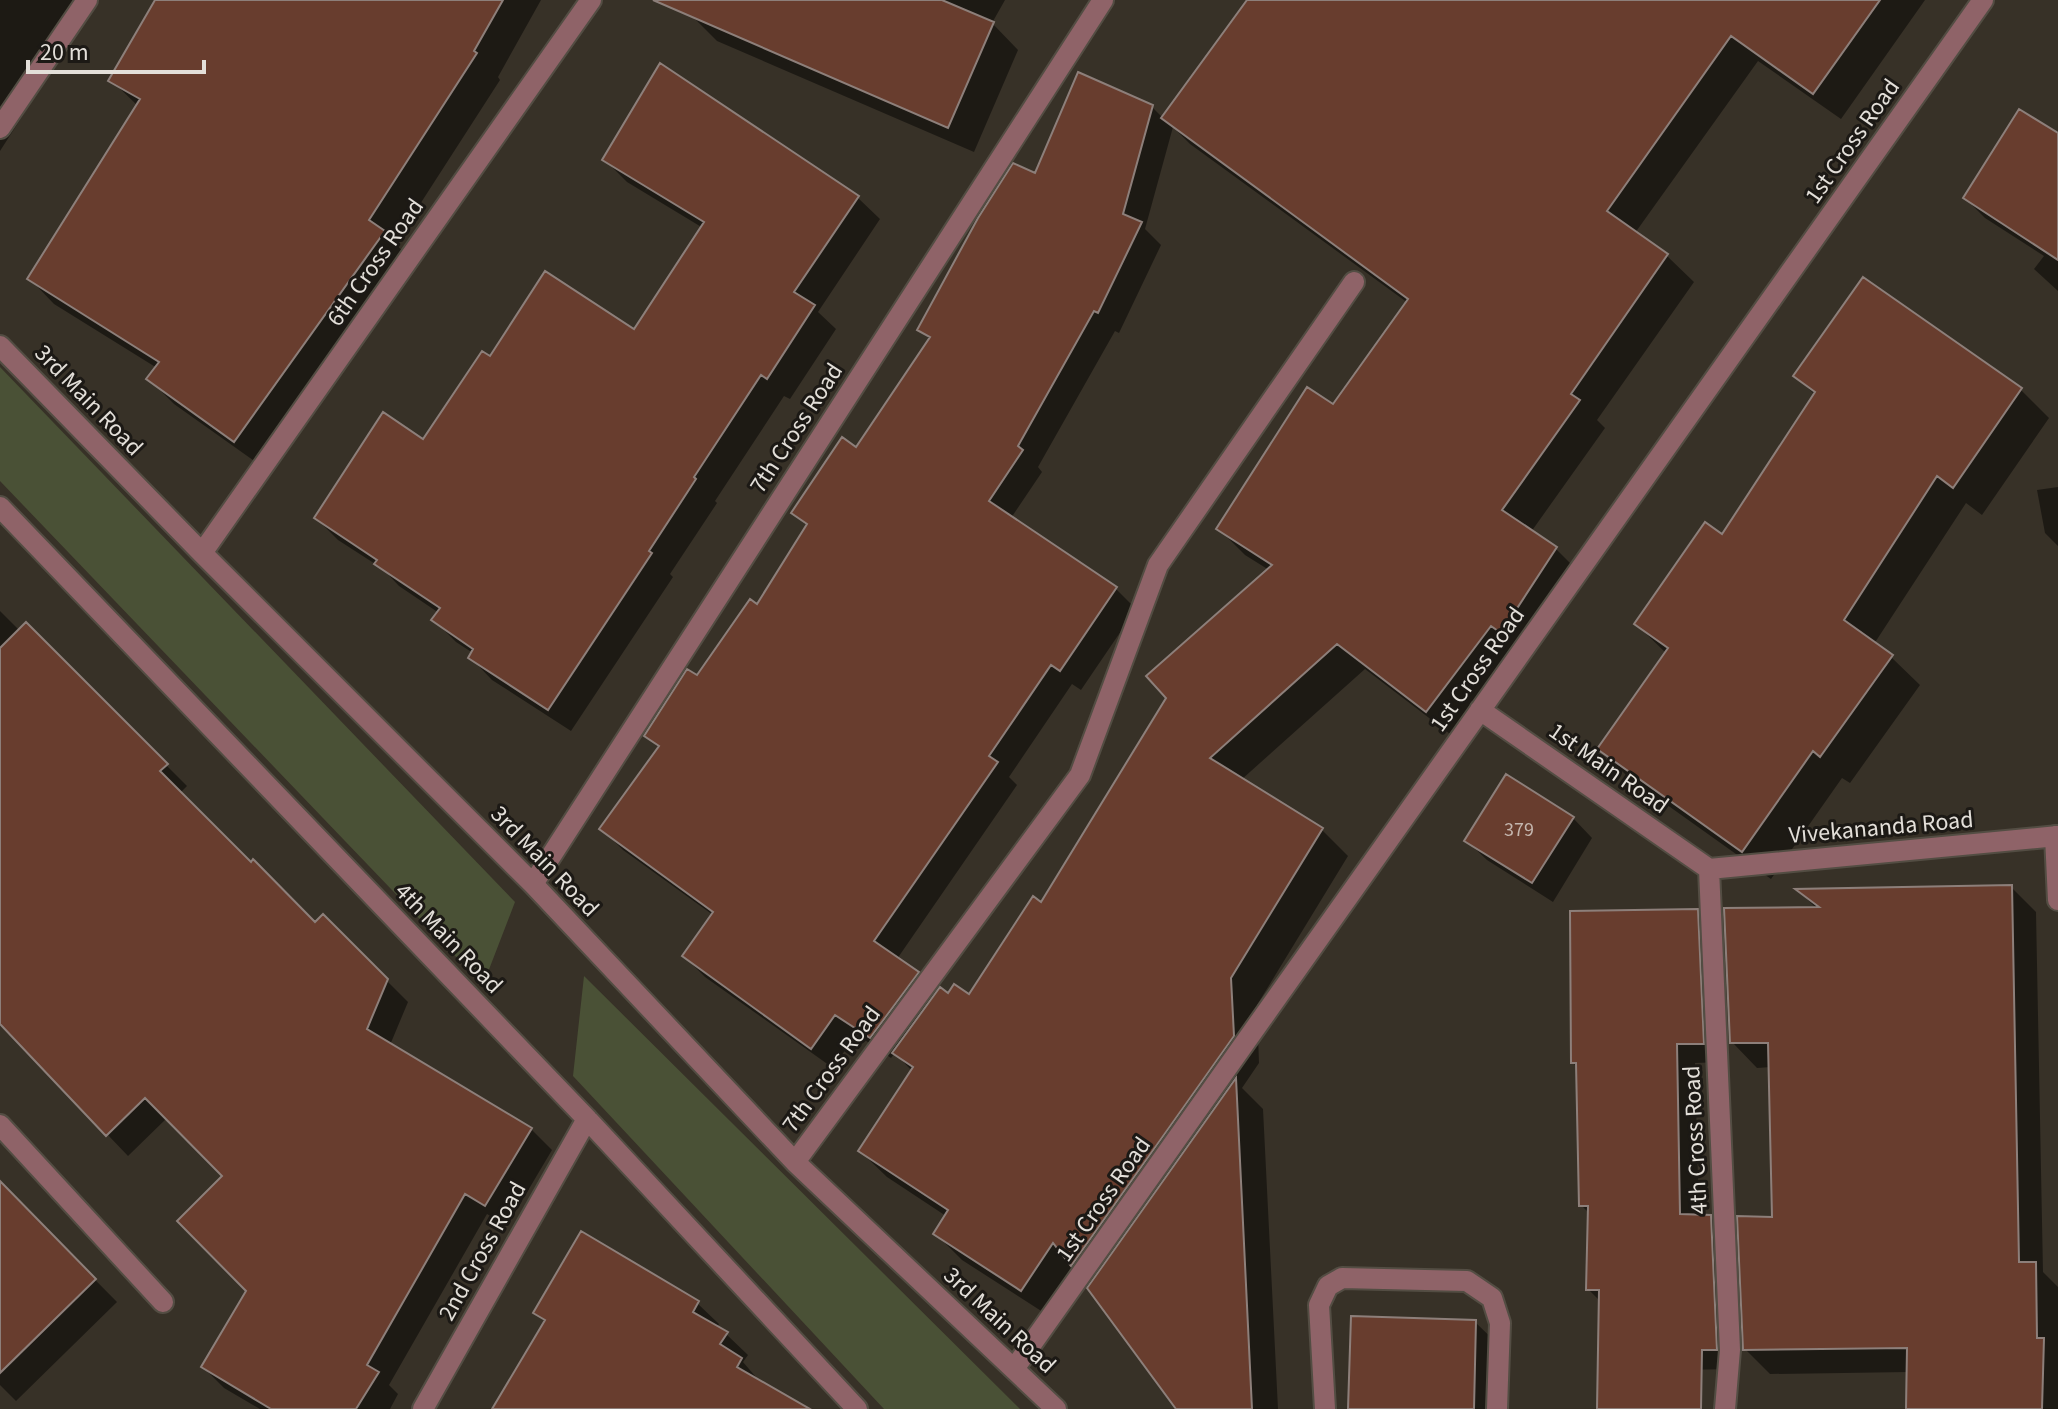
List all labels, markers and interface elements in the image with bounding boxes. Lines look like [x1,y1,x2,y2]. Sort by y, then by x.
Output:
scale bar [28,24,204,74]
text: 20 m [40,35,89,70]
street label: 1st Cross Road [1796,72,1908,211]
street label: 6th Cross Road [318,191,432,333]
street label: 3rd Main Road [26,337,151,464]
street label: 7th Cross Road [741,356,852,500]
street label: 1st Cross Road [1421,600,1533,739]
street label: 1st Main Road [1542,714,1676,823]
street label: 3rd Main Road [482,798,607,925]
street label: Vivekananda Road [1787,802,1975,853]
house number: 379 [1504,816,1534,844]
street label: 4th Main Road [386,875,511,1002]
street label: 7th Cross Road [773,999,889,1140]
street label: 4th Cross Road [1674,1065,1717,1215]
street label: 1st Cross Road [1047,1130,1159,1269]
street label: 2nd Cross Road [430,1175,535,1327]
street label: 3rd Main Road [935,1259,1064,1382]

